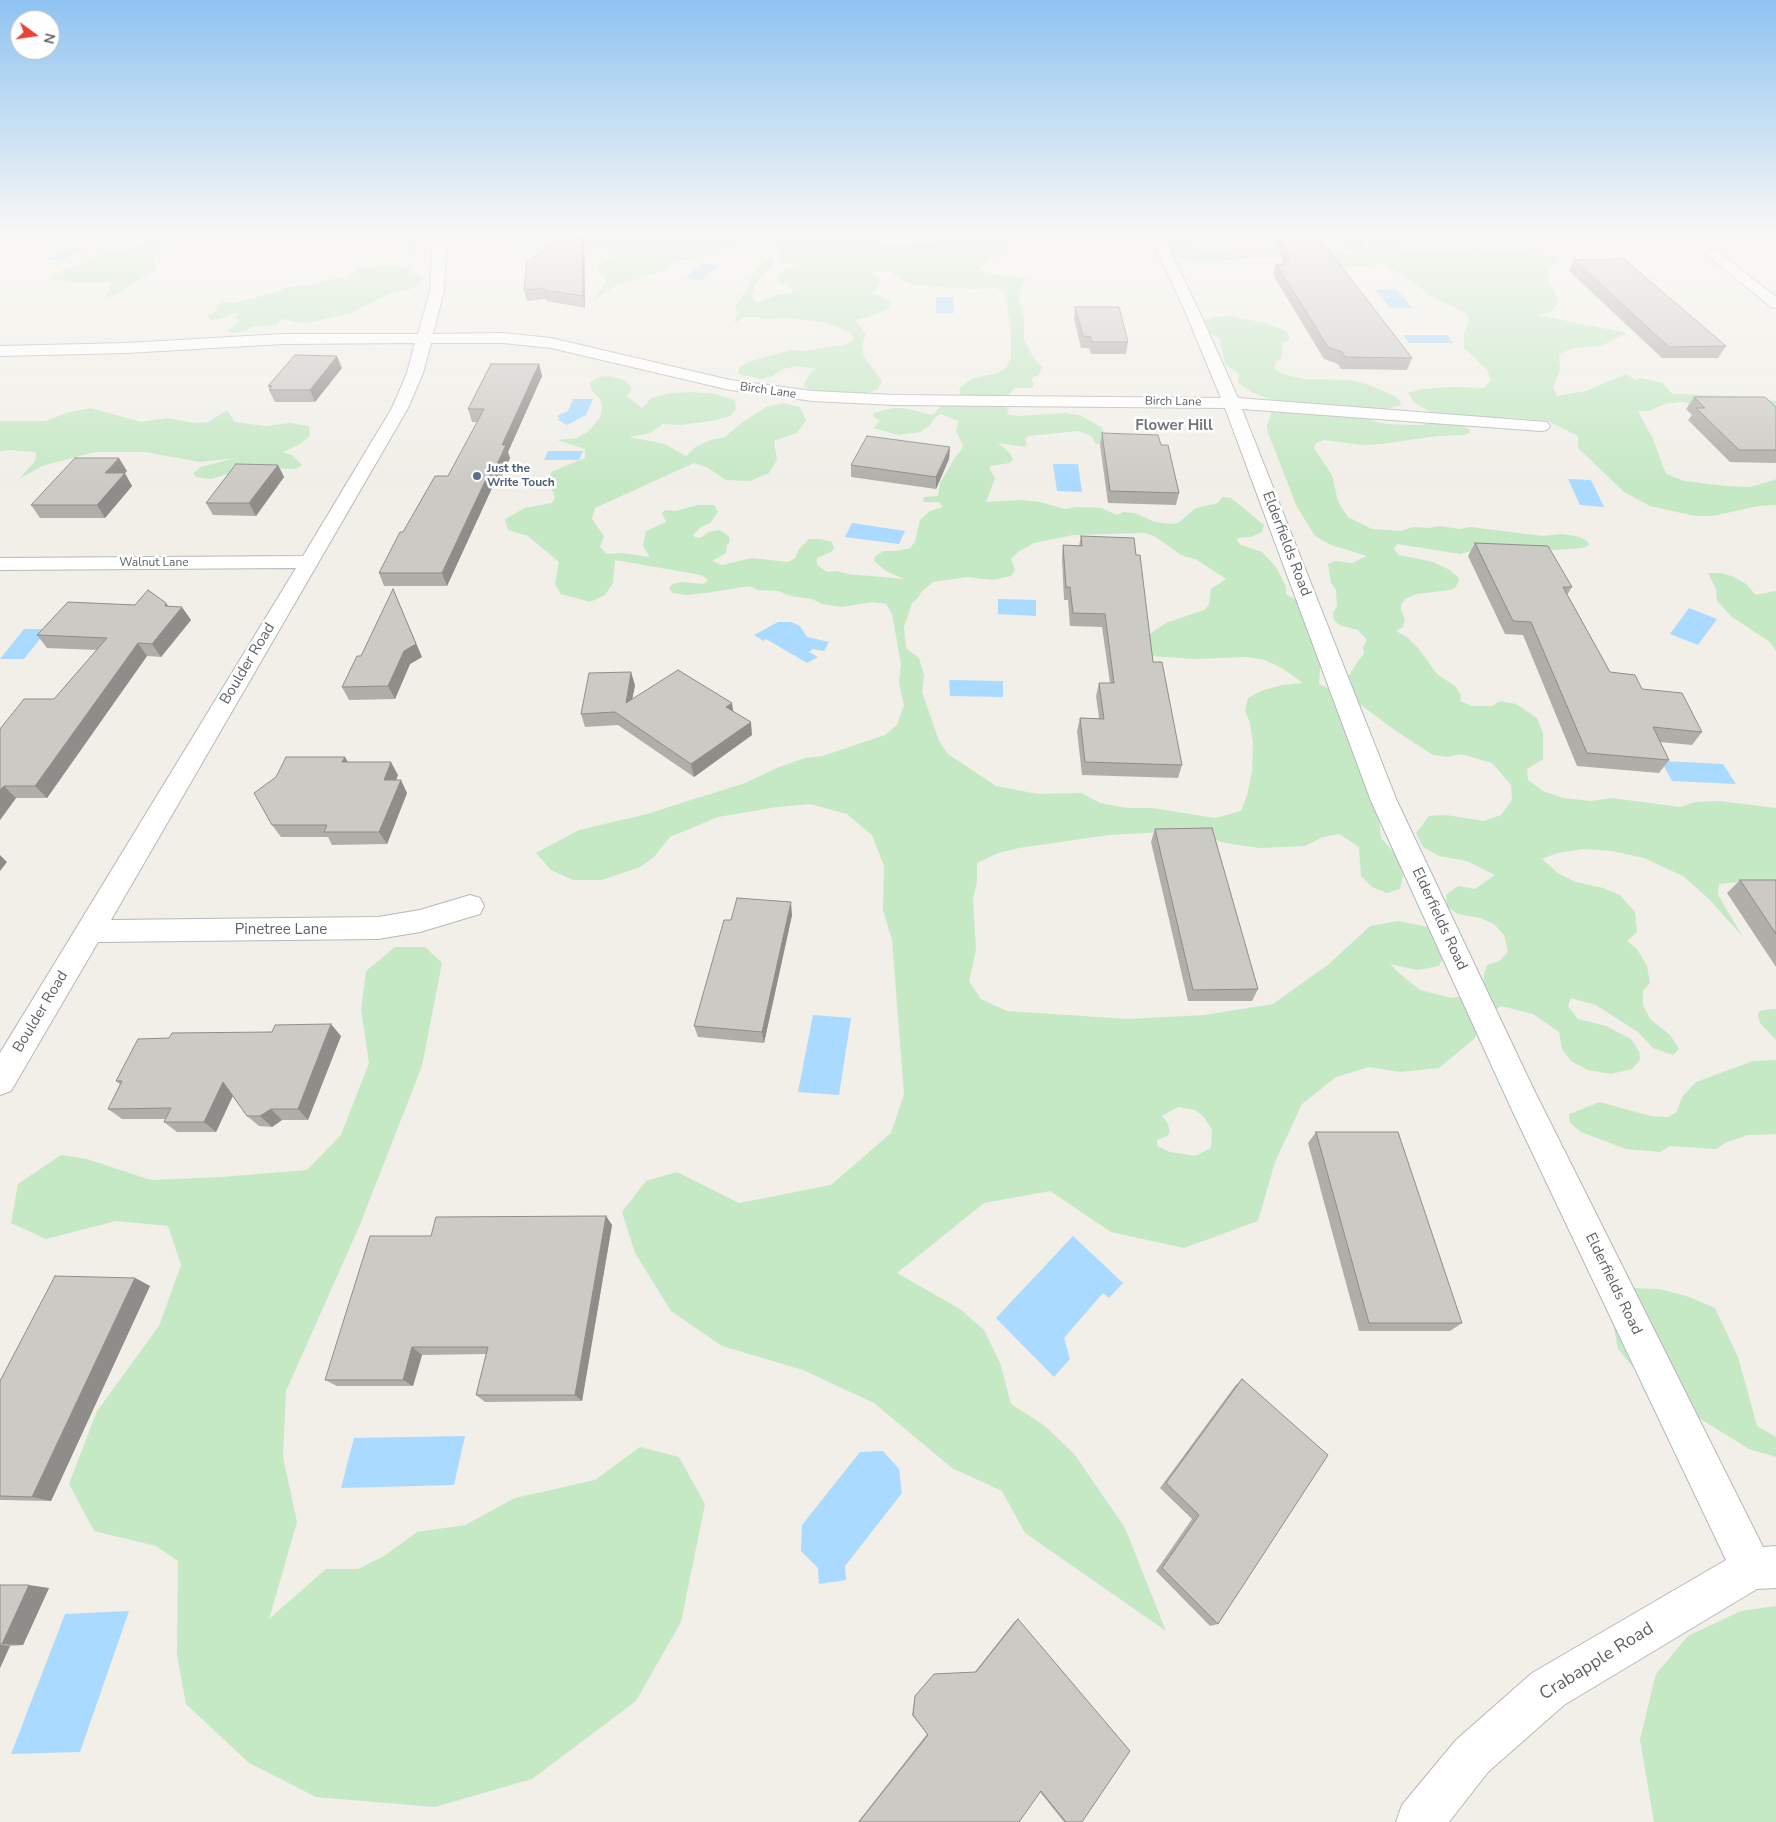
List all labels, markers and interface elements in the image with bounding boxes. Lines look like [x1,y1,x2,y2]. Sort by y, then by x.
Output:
north arrow [10,10,60,60]
text: N [39,31,60,46]
street label: Birch Lane [739,380,797,402]
street label: Birch Lane [1145,394,1201,410]
district label: Flower Hill [1135,417,1213,435]
place label: Just the Write Touch [487,462,555,490]
marker: Just the Write Touch [471,470,483,482]
street label: Elderfields Road [1258,489,1314,599]
street label: Walnut Lane [119,556,189,570]
street label: Boulder Road [217,620,279,708]
street label: Elderfields Road [1407,865,1471,973]
street label: Pinetree Lane [235,921,327,939]
street label: Boulder Road [10,968,72,1056]
street label: Elderfields Road [1581,1230,1645,1338]
street label: Crabapple Road [1536,1618,1658,1706]

